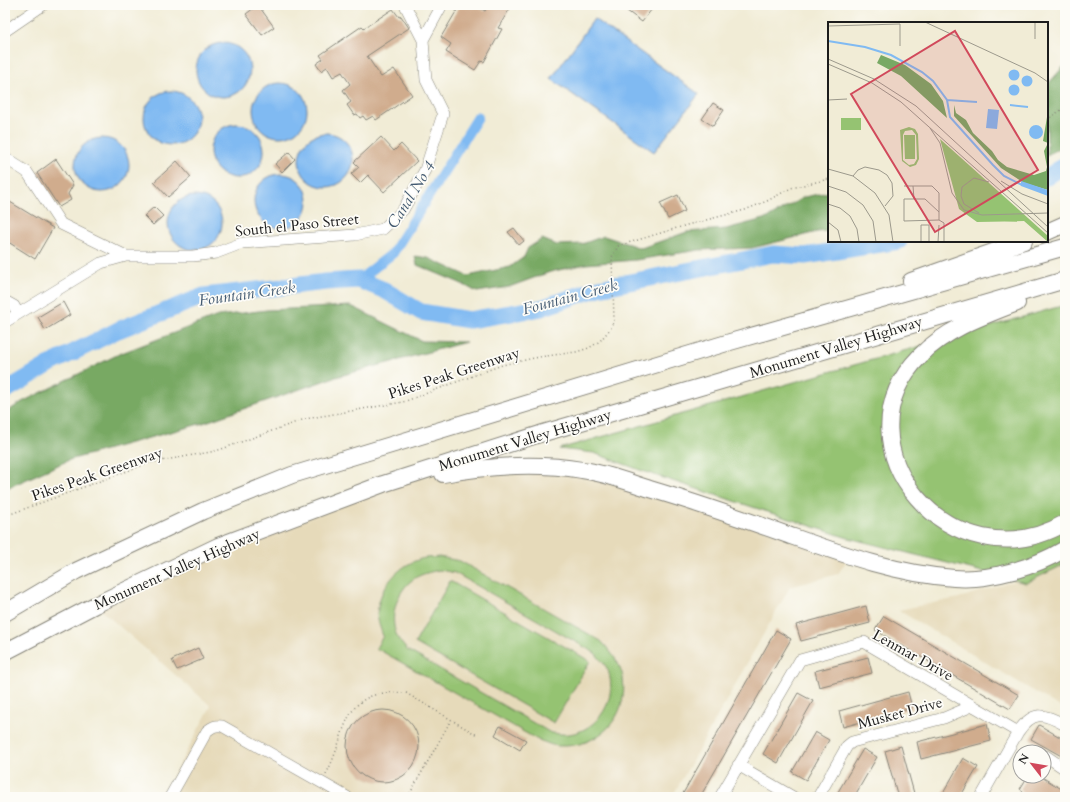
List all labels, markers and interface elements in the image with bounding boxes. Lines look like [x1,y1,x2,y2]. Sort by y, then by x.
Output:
inset map [828,22,1048,242]
water label: Canal No 4 [382,157,441,233]
street label: South el Paso Street [234,209,360,241]
water label: Fountain Creek [520,274,620,320]
water label: Fountain Creek [197,276,297,312]
street label: Monument Valley Highway [747,311,925,383]
street label: Pikes Peak Greenway [386,342,522,404]
street label: Monument Valley Highway [436,404,614,476]
street label: Pikes Peak Greenway [29,442,165,506]
street label: Monument Valley Highway [91,523,263,615]
street label: Lenmar Drive [869,625,957,685]
street label: Musket Drive [855,692,945,734]
north arrow [1012,744,1052,784]
text: N [1015,751,1033,767]

